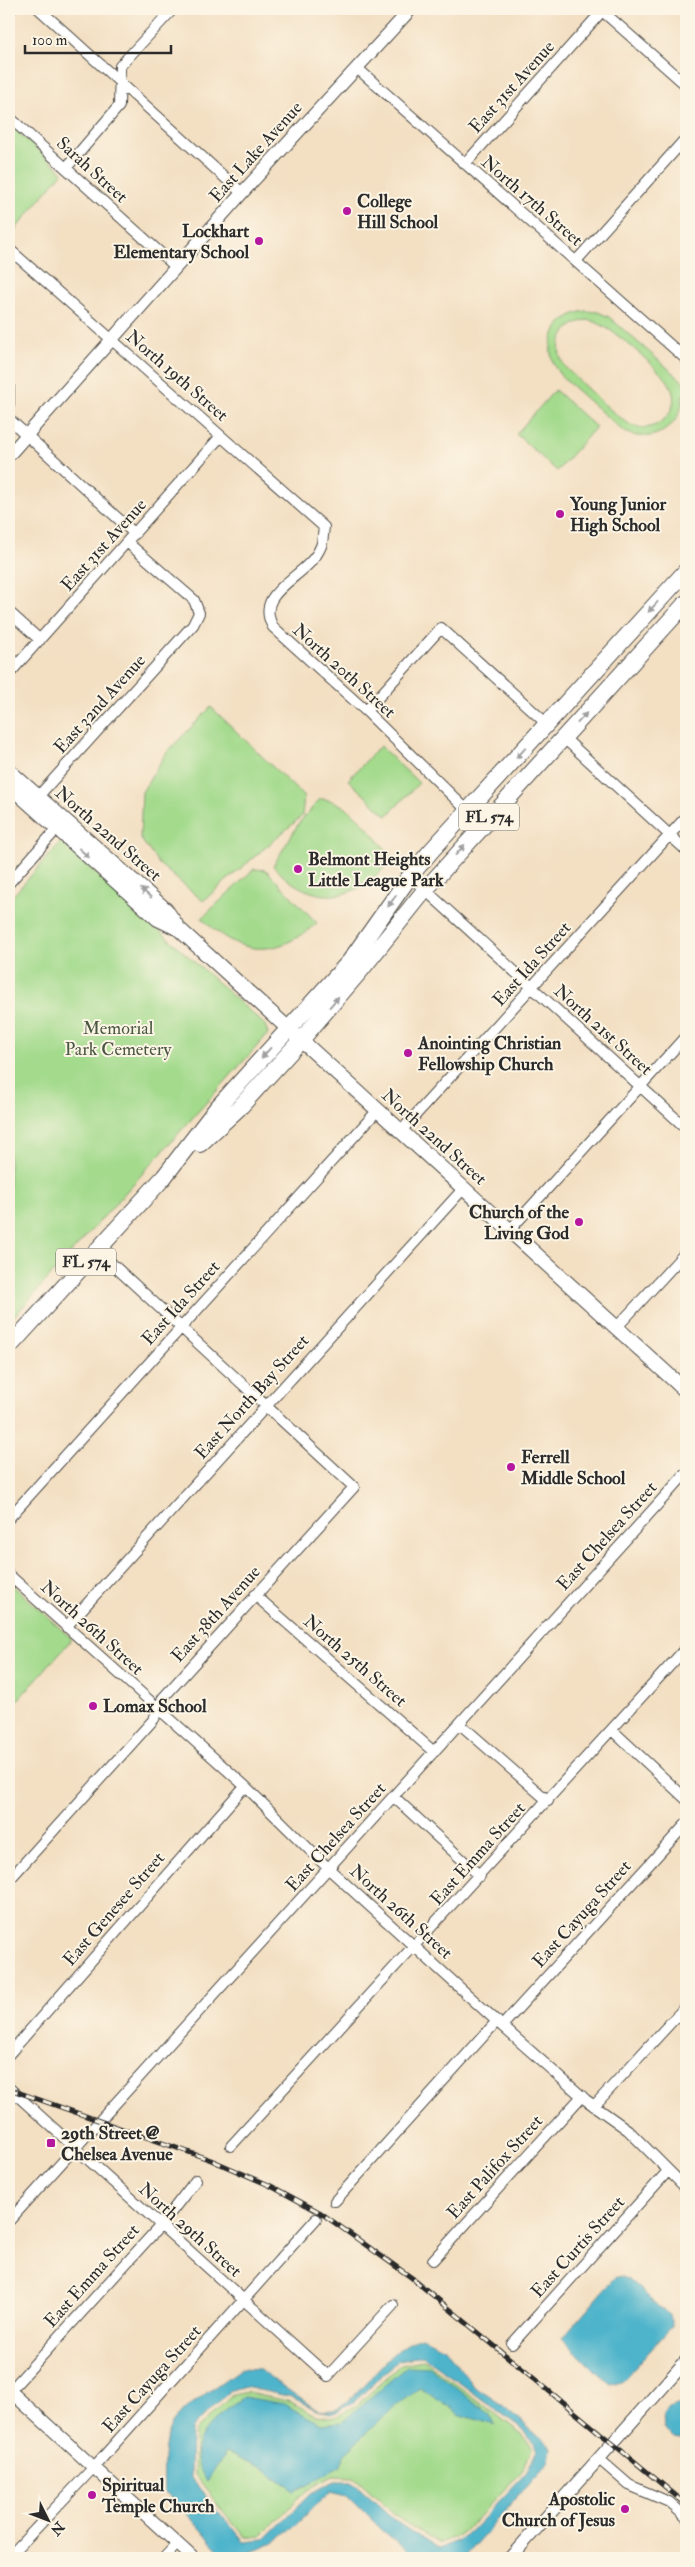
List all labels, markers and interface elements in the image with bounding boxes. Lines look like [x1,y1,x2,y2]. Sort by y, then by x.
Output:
scale bar [25,22,171,54]
text: 100 m [32,31,68,50]
street label: East 31st Avenue [464,35,560,138]
street label: East Lake Avenue [205,96,308,207]
street label: Sarah Street [52,132,133,208]
street label: North 17th Street [476,151,588,252]
place label: College Hill School [357,190,439,234]
marker: College Hill School [341,205,353,217]
place label: Lockhart Elementary School [113,220,249,264]
marker: Lockhart Elementary School [253,235,265,247]
street label: North 19th Street [121,325,233,427]
street label: East 31st Avenue [56,493,152,596]
place label: Young Junior High School [569,493,666,537]
marker: Young Junior High School [554,508,566,520]
one-way arrow [648,600,659,613]
street label: North 20th Street [288,619,400,723]
street label: East 32nd Avenue [49,649,151,759]
one-way arrow [576,712,588,724]
one-way arrow [515,746,527,758]
street label: North 22nd Street [50,781,166,887]
road number: FL 574 [459,804,519,830]
one-way arrow [454,844,465,856]
one-way arrow [78,847,90,859]
place label: Belmont Heights Little League Park [308,848,444,892]
marker: Belmont Heights Little League Park [292,863,304,875]
one-way arrow [141,887,153,899]
one-way arrow [387,894,397,908]
street label: East Ida Street [488,917,576,1011]
street label: North 21st Street [549,980,657,1080]
one-way arrow [328,996,339,1008]
park label: Memorial Park Cemetery [65,1017,172,1061]
place label: Anointing Christian Fellowship Church [417,1032,562,1076]
one-way arrow [260,1047,272,1059]
marker: Anointing Christian Fellowship Church [402,1047,414,1059]
street label: North 22nd Street [377,1084,491,1190]
place label: Church of the Living God [469,1201,569,1245]
marker: Church of the Living God [573,1216,585,1228]
road number: FL 574 [56,1248,116,1276]
street label: East Ida Street [137,1256,225,1350]
street label: East North Bay Street [190,1330,314,1464]
place label: Ferrell Middle School [520,1446,626,1490]
marker: Ferrell Middle School [505,1461,517,1473]
street label: East Chelsea Street [552,1476,662,1595]
street label: East 38th Avenue [166,1560,266,1667]
street label: North 26th Street [36,1576,148,1680]
street label: North 25th Street [299,1610,412,1712]
place label: Lomax School [103,1695,207,1718]
marker: Lomax School [87,1700,99,1712]
street label: East Chelsea Street [281,1777,391,1896]
street label: East Emma Street [425,1797,531,1911]
street label: East Genesee Street [58,1847,170,1971]
street label: East Cayuga Street [528,1855,637,1973]
street label: North 26th Street [345,1860,457,1964]
street label: East Palifox Street [442,2110,548,2224]
place label: 29th Street @ Chelsea Avenue [61,2122,173,2166]
marker: 29th Street @ Chelsea Avenue [45,2137,57,2149]
street label: North 29th Street [134,2178,246,2282]
street label: East Curtis Street [526,2191,630,2303]
street label: East Emma Street [39,2219,145,2333]
street label: East Cayuga Street [98,2320,207,2438]
place label: Spiritual Temple Church [101,2474,215,2518]
place label: Apostolic Church of Jesus [502,2488,616,2532]
marker: Spiritual Temple Church [86,2489,98,2501]
north arrow [22,2494,72,2544]
marker: Apostolic Church of Jesus [619,2503,631,2515]
text: N [46,2517,68,2539]

